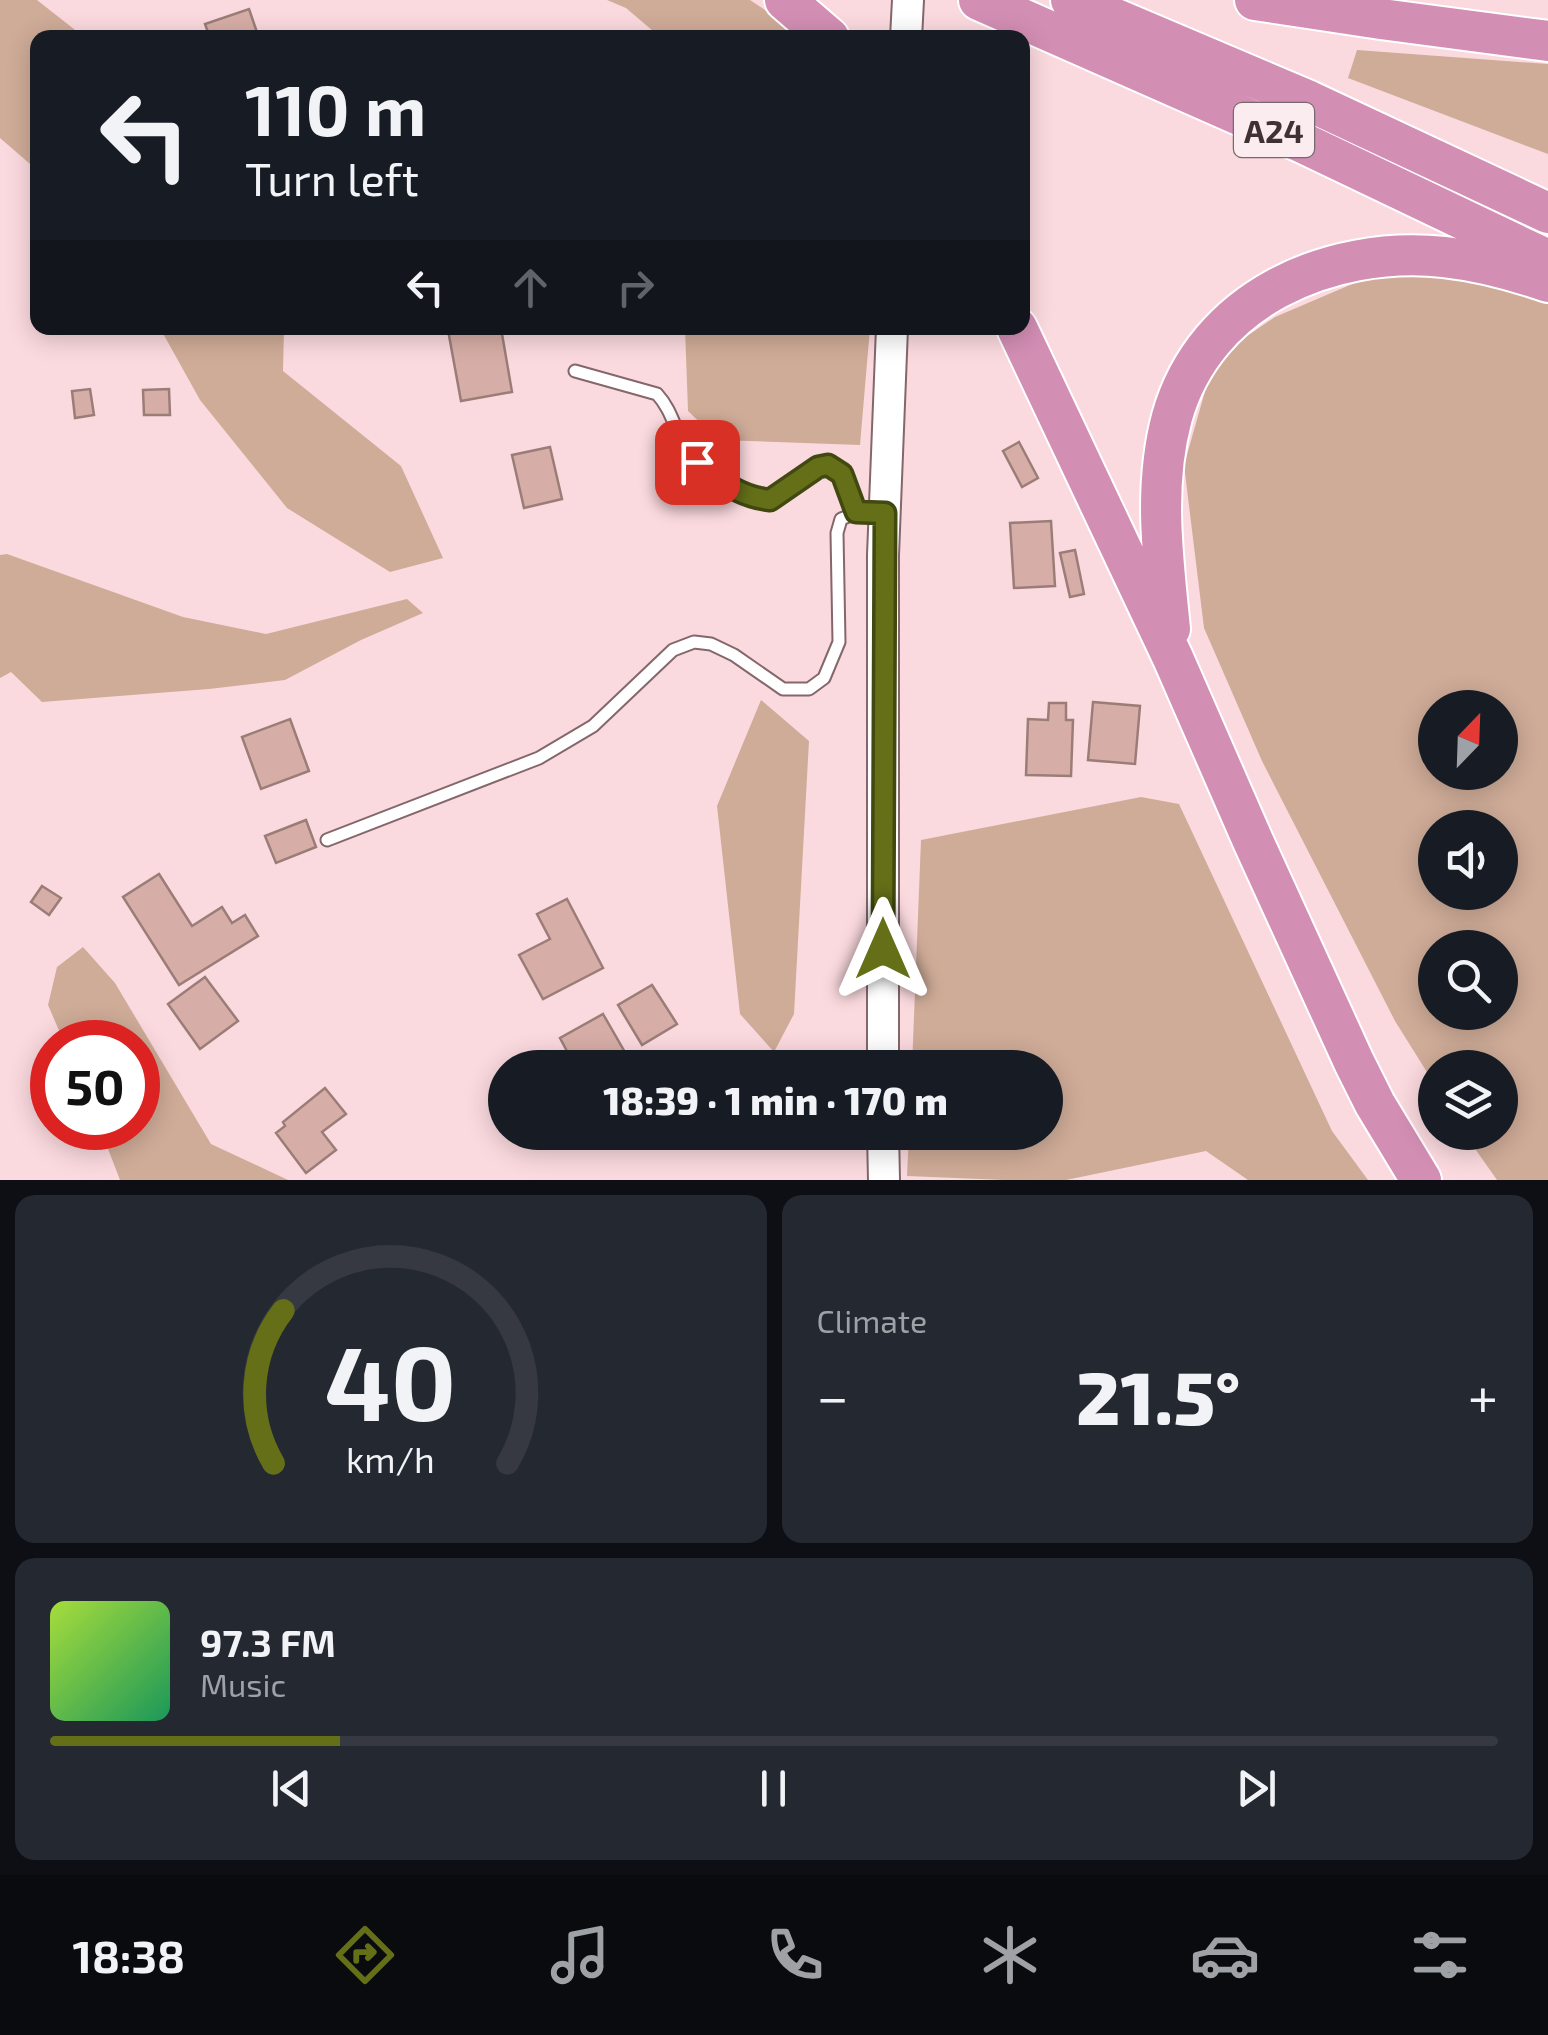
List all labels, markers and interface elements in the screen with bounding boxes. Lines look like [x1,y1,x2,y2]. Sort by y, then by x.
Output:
text: 110 m [245,66,426,150]
icon: left [80,70,210,200]
road number: A24 [1234,103,1314,157]
text: Turn left [245,151,419,205]
icon: left [398,260,453,315]
icon: ahead [503,260,558,315]
icon: right [608,260,663,315]
pin [655,420,740,505]
icon: arrive [670,435,725,490]
north arrow [1418,690,1518,790]
map controls [1418,690,1518,1150]
button: sound [1418,810,1518,910]
position arrow [831,897,935,1001]
button: search [1418,930,1518,1030]
speed limit sign: 50 [30,1020,160,1150]
button: layers [1418,1050,1518,1150]
text: 18:39 · 1 min · 170 m [603,1077,948,1123]
text: Climate [817,1301,927,1339]
text: 40 [325,1317,457,1442]
text: 21.5° [1076,1350,1240,1440]
text: − [817,1362,849,1428]
text: + [1468,1362,1498,1428]
text: km/h [346,1437,435,1480]
text: 97.3 FM [200,1619,336,1665]
text: Music [200,1665,286,1703]
icon: previous [264,1761,319,1816]
icon: pause [746,1761,801,1816]
icon: next [1229,1761,1284,1816]
icon: directions [330,1920,400,1990]
icon: music [545,1920,615,1990]
icon: phone [760,1920,830,1990]
icon: climate [975,1920,1045,1990]
icon: car [1190,1920,1260,1990]
icon: filters [1405,1920,1475,1990]
text: 18:38 [73,1928,185,1982]

